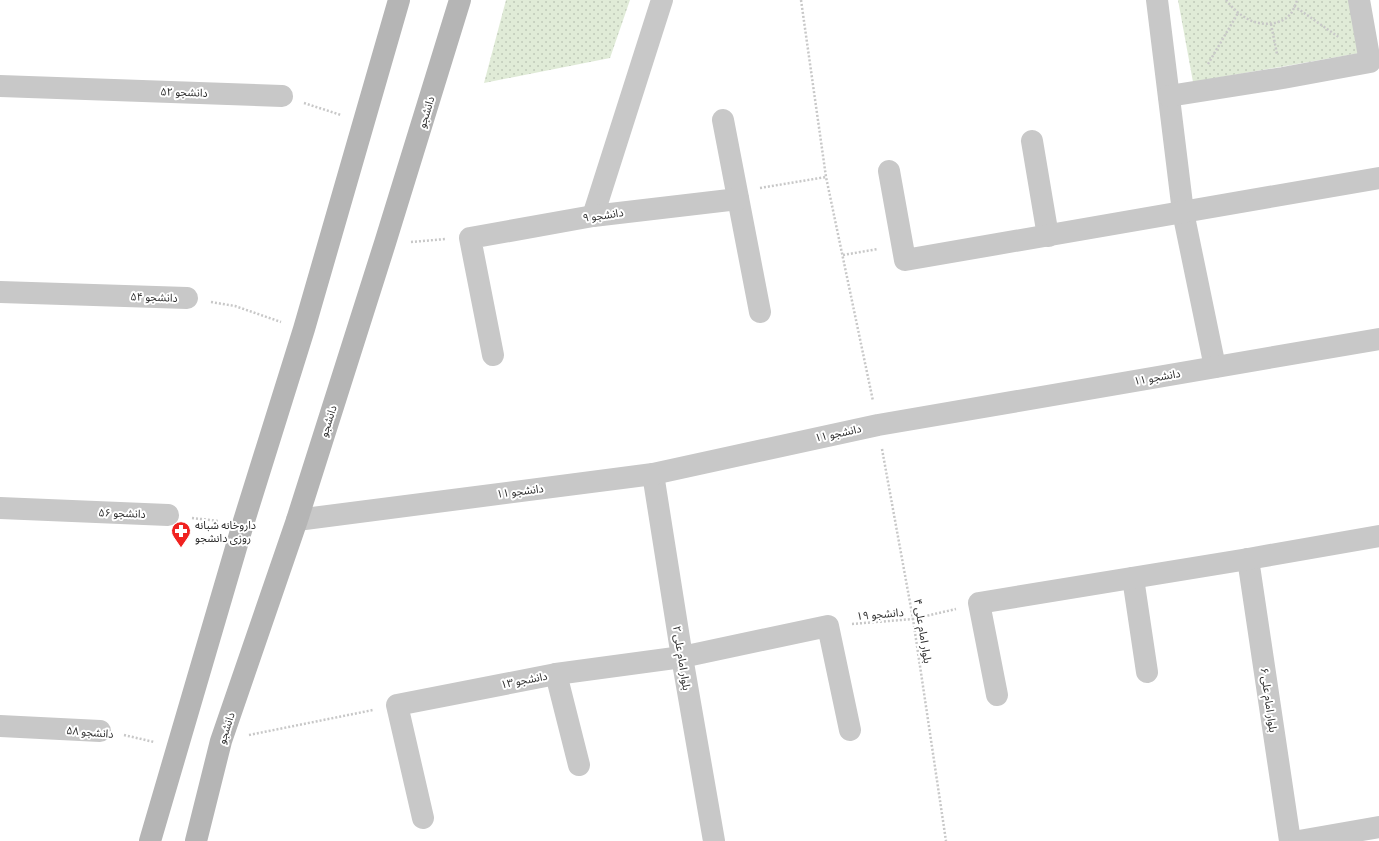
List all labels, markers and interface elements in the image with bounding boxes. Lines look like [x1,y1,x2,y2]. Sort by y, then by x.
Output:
street label: دانشجو ۵۲ [160,84,208,100]
street label: دانشجو [415,94,437,130]
street label: دانشجو ۹ [582,205,624,225]
street label: دانشجو ۵۴ [130,289,178,305]
street label: دانشجو ۱۱ [1132,366,1182,388]
street label: دانشجو [316,403,340,439]
street label: دانشجو ۱۱ [813,421,863,445]
street label: دانشجو ۱۱ [496,481,544,501]
street label: دانشجو ۵۶ [98,505,146,521]
place label: داروخانه شبانه روزی دانشجو [195,518,256,545]
pharmacy icon: داروخانه شبانه روزی دانشجو [170,520,192,548]
street label: بلوار امام علی ۴ [910,598,935,665]
street label: دانشجو ۱۹ [856,605,904,623]
street label: بلوار امام علی ۲ [669,625,694,692]
street label: بلوار امام علی ۶ [1257,667,1280,733]
street label: دانشجو ۱۳ [499,669,549,691]
street label: دانشجو [214,710,238,746]
street label: دانشجو ۵۸ [66,723,114,741]

